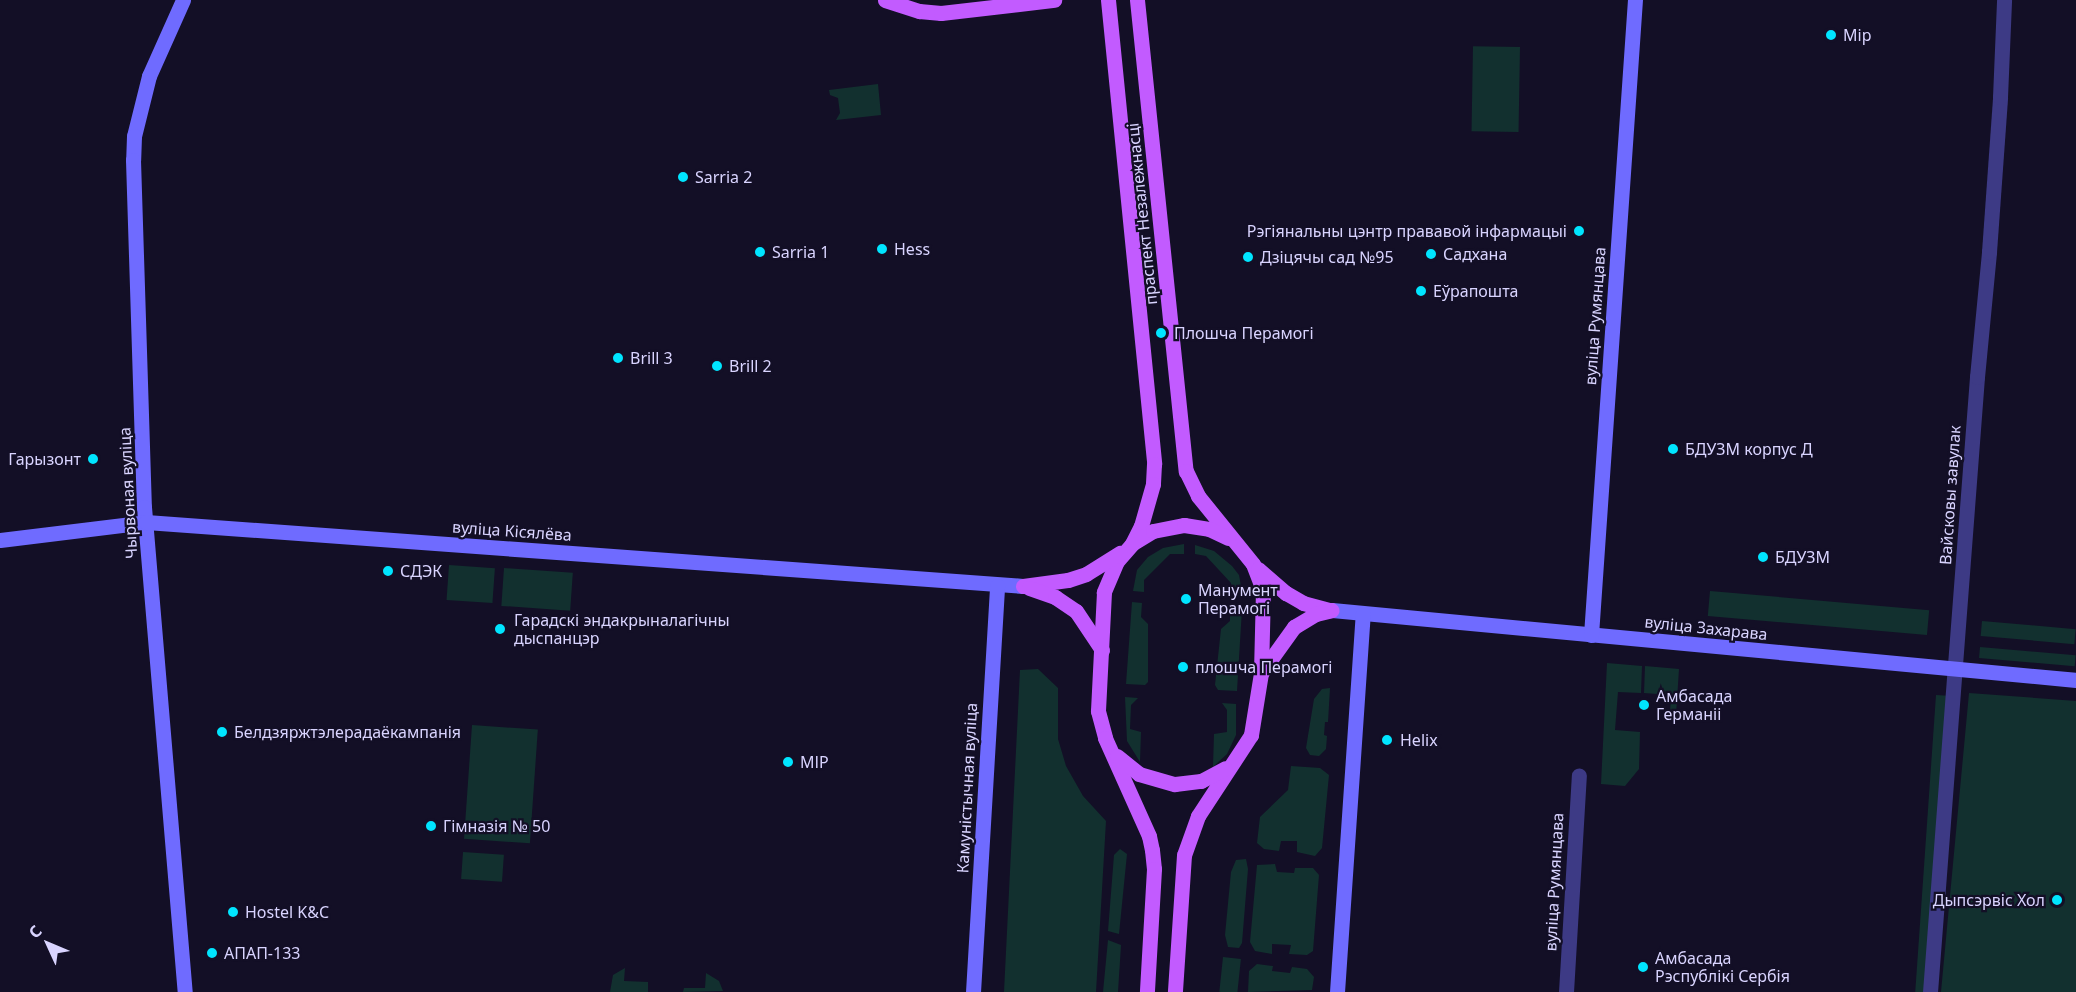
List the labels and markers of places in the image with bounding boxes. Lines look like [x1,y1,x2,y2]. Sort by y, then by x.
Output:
place label: Мір [1843,25,1871,45]
marker: Мір [1824,28,1838,42]
place label: Sarria 2 [695,167,752,187]
marker: Sarria 2 [676,170,690,184]
place label: Рэгіянальны цэнтр прававой інфармацыі [1247,221,1567,241]
marker: Рэгіянальны цэнтр прававой інфармацыі [1572,224,1586,238]
place label: Hess [894,239,930,259]
place label: Sarria 1 [772,242,829,262]
marker: Hess [875,242,889,256]
place label: Садхана [1443,244,1507,264]
marker: Sarria 1 [753,245,767,259]
place label: Дзіцячы сад №95 [1260,247,1394,267]
marker: Садхана [1424,247,1438,261]
marker: Дзіцячы сад №95 [1241,250,1255,264]
place label: Еўрапошта [1433,281,1519,301]
marker: Еўрапошта [1414,284,1428,298]
place label: Плошча Перамогі [1174,323,1314,343]
marker: Плошча Перамогі [1152,324,1170,342]
place label: Brill 3 [630,348,673,368]
marker: Brill 3 [611,351,625,365]
place label: Brill 2 [729,356,772,376]
marker: Brill 2 [710,359,724,373]
place label: БДУЗМ корпус Д [1685,439,1813,459]
marker: БДУЗМ корпус Д [1666,442,1680,456]
place label: Гарызонт [8,449,81,469]
marker: Гарызонт [86,452,100,466]
place label: БДУЗМ [1775,547,1830,567]
marker: БДУЗМ [1756,550,1770,564]
place label: СДЭК [400,561,442,581]
marker: СДЭК [381,564,395,578]
place label: Манумент Перамогі [1198,580,1278,618]
marker: Манумент Перамогі [1179,592,1193,606]
place label: Гарадскі эндакрыналагічны дыспанцэр [514,610,730,648]
marker: Гарадскі эндакрыналагічны дыспанцэр [491,620,509,638]
place label: плошча Перамогі [1195,657,1332,677]
marker: плошча Перамогі [1176,660,1190,674]
place label: Амбасада Германіі [1656,686,1732,724]
marker: Амбасада Германіі [1637,698,1651,712]
place label: Белдзяржтэлерадаёкампанія [234,722,461,742]
marker: Белдзяржтэлерадаёкампанія [215,725,229,739]
place label: Helix [1400,730,1438,750]
marker: Helix [1378,731,1396,749]
place label: МІР [800,752,829,772]
marker: МІР [781,755,795,769]
place label: Гімназія № 50 [443,816,550,836]
marker: Гімназія № 50 [424,819,438,833]
place label: Дыпсэрвіс Хол [1933,890,2045,910]
marker: Дыпсэрвіс Хол [2050,893,2064,907]
place label: Hostel K&C [245,902,329,922]
marker: Hostel K&C [226,905,240,919]
place label: АПАП-133 [224,943,300,963]
marker: АПАП-133 [205,946,219,960]
place label: Амбасада Рэспублікі Сербія [1655,948,1790,986]
marker: Амбасада Рэспублікі Сербія [1636,960,1650,974]

